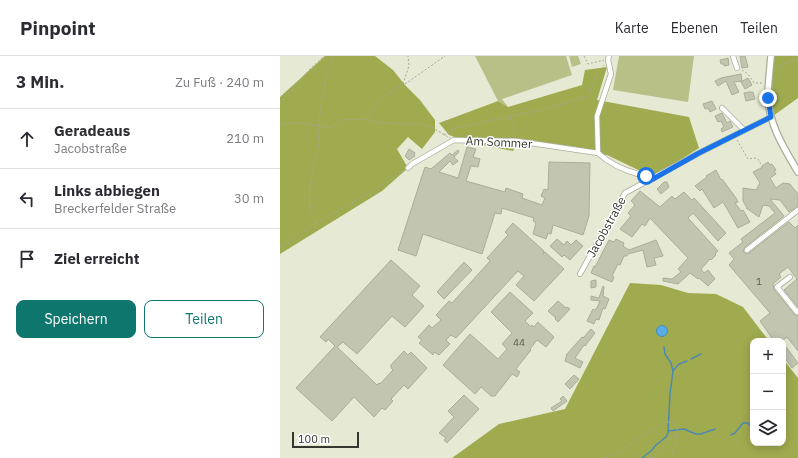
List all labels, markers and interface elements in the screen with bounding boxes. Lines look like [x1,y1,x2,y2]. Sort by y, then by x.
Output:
text: Pinpoint [20,16,96,40]
text: Karte [615,19,649,37]
text: Ebenen [671,19,718,37]
text: Teilen [740,19,778,37]
text: 3 Min. [16,71,64,93]
text: Zu Fuß · 240 m [175,74,264,91]
route end [759,89,777,107]
text: Geradeaus [54,121,130,140]
icon: ahead [16,128,38,150]
text: 210 m [226,130,264,147]
street label: Am Sommer [465,133,533,151]
text: Jacobstraße [54,140,127,157]
route start [637,167,655,185]
text: Links abbiegen [54,181,160,200]
icon: left [16,188,38,210]
text: 30 m [234,190,264,207]
street label: Jacobstraße [583,194,629,260]
text: Breckerfelder Straße [54,200,176,217]
icon: arrive [16,248,38,270]
text: Ziel erreicht [54,249,140,268]
house number: 1 [756,275,762,288]
button: Speichern [16,300,136,338]
button: Teilen [144,300,264,338]
house number: 44 [513,336,525,349]
map controls [750,338,786,446]
button: + [750,338,786,374]
button: − [750,374,786,410]
button: layers [750,410,786,446]
scale bar [292,430,359,449]
text: 100 m [298,432,330,446]

